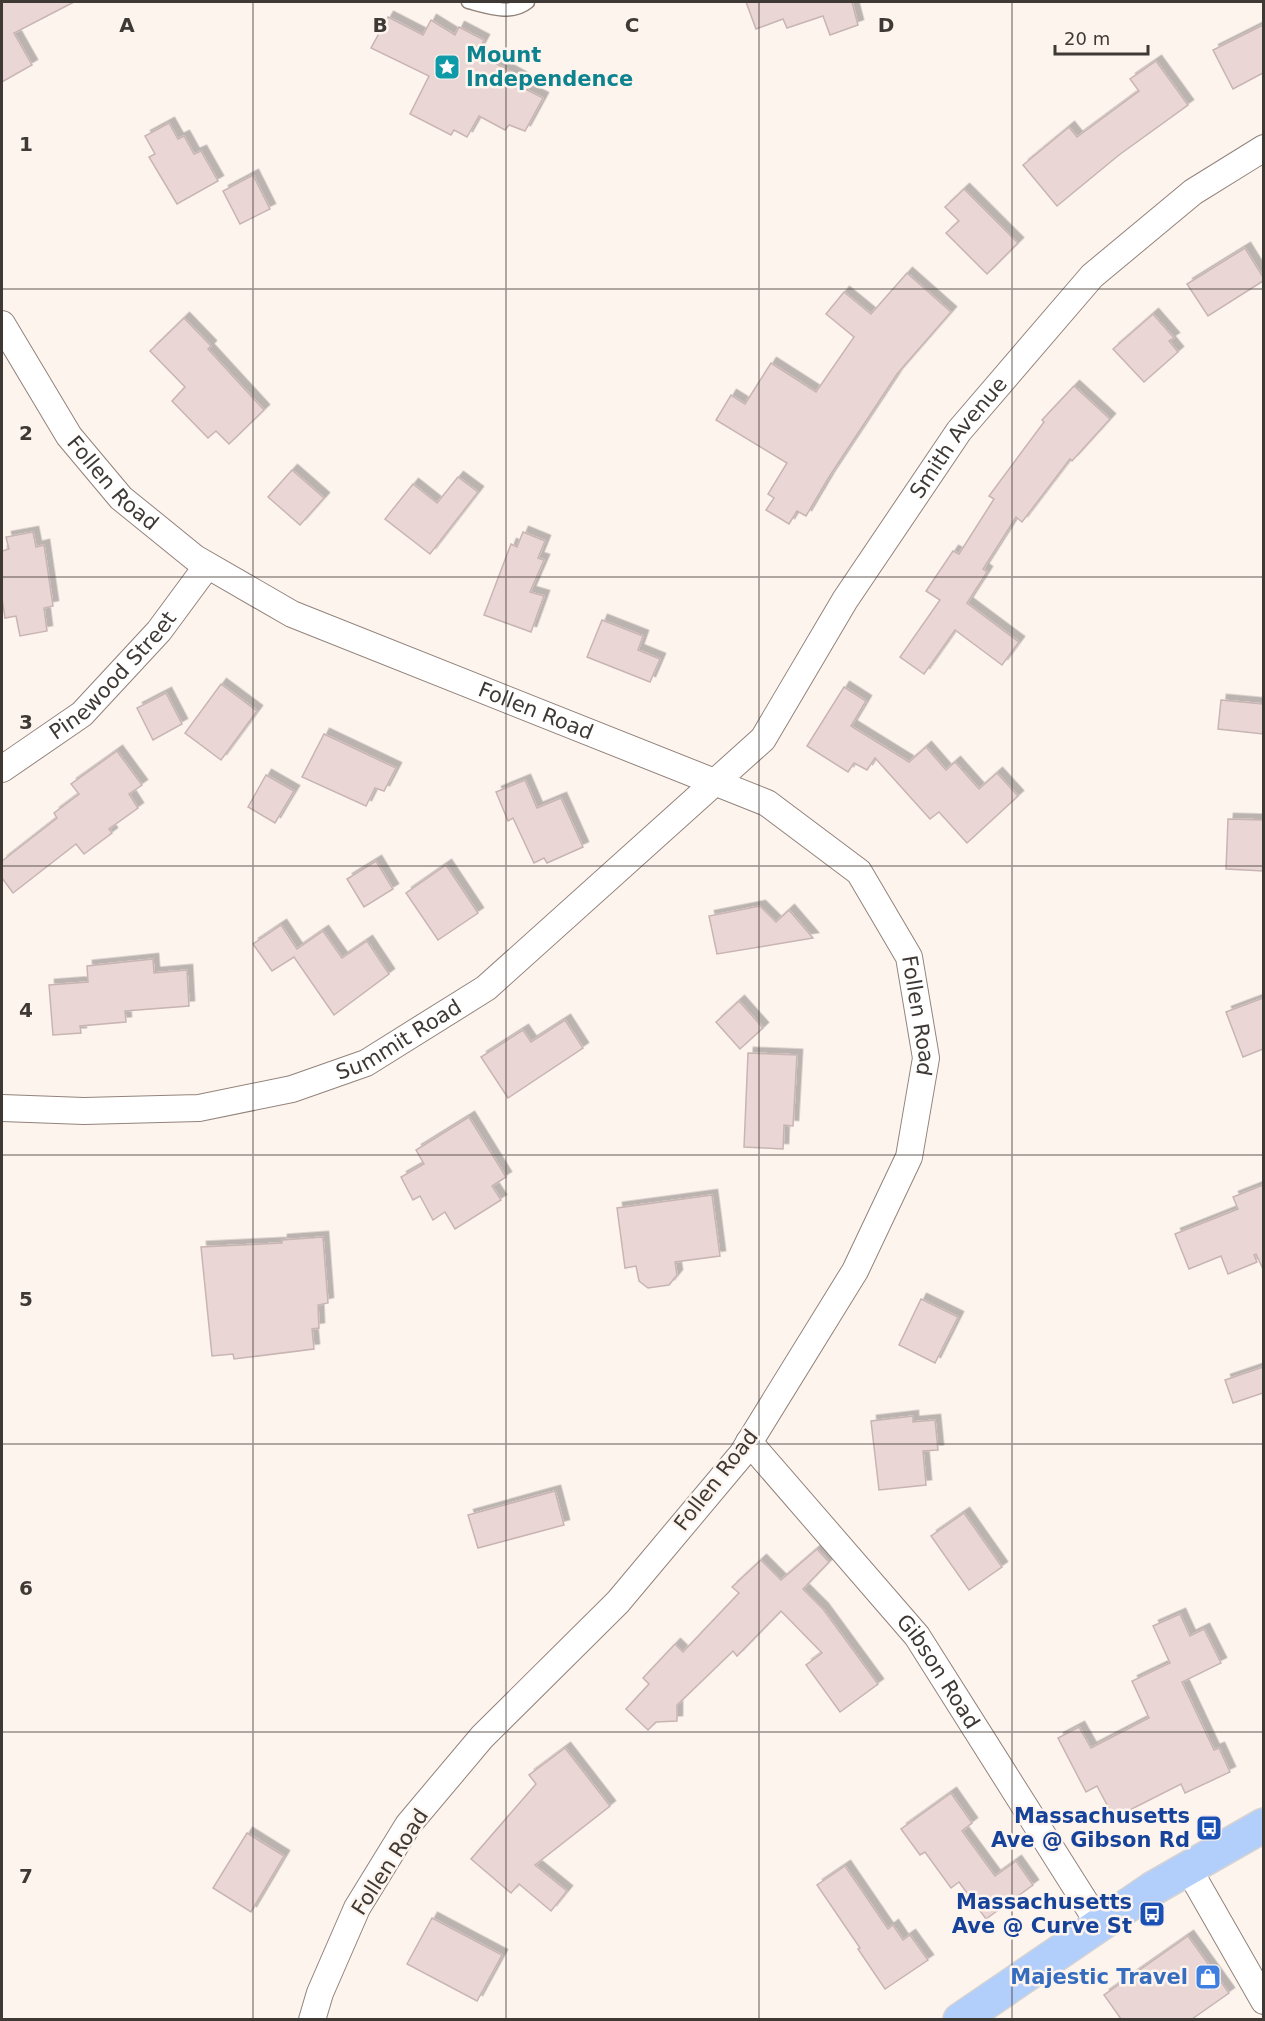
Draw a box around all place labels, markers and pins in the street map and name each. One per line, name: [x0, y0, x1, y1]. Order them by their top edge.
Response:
place label: Mount Independence: [466, 43, 633, 91]
place icon: Mount Independence: [432, 52, 462, 82]
place label: Massachusetts Ave @ Gibson Rd: [991, 1804, 1190, 1852]
bus stop icon: Massachusetts Ave @ Gibson Rd: [1194, 1813, 1224, 1843]
place label: Massachusetts Ave @ Curve St: [952, 1890, 1132, 1938]
bus stop icon: Massachusetts Ave @ Curve St: [1137, 1899, 1167, 1929]
shop icon: Majestic Travel: [1193, 1962, 1223, 1992]
place label: Majestic Travel: [1010, 1965, 1188, 1989]

